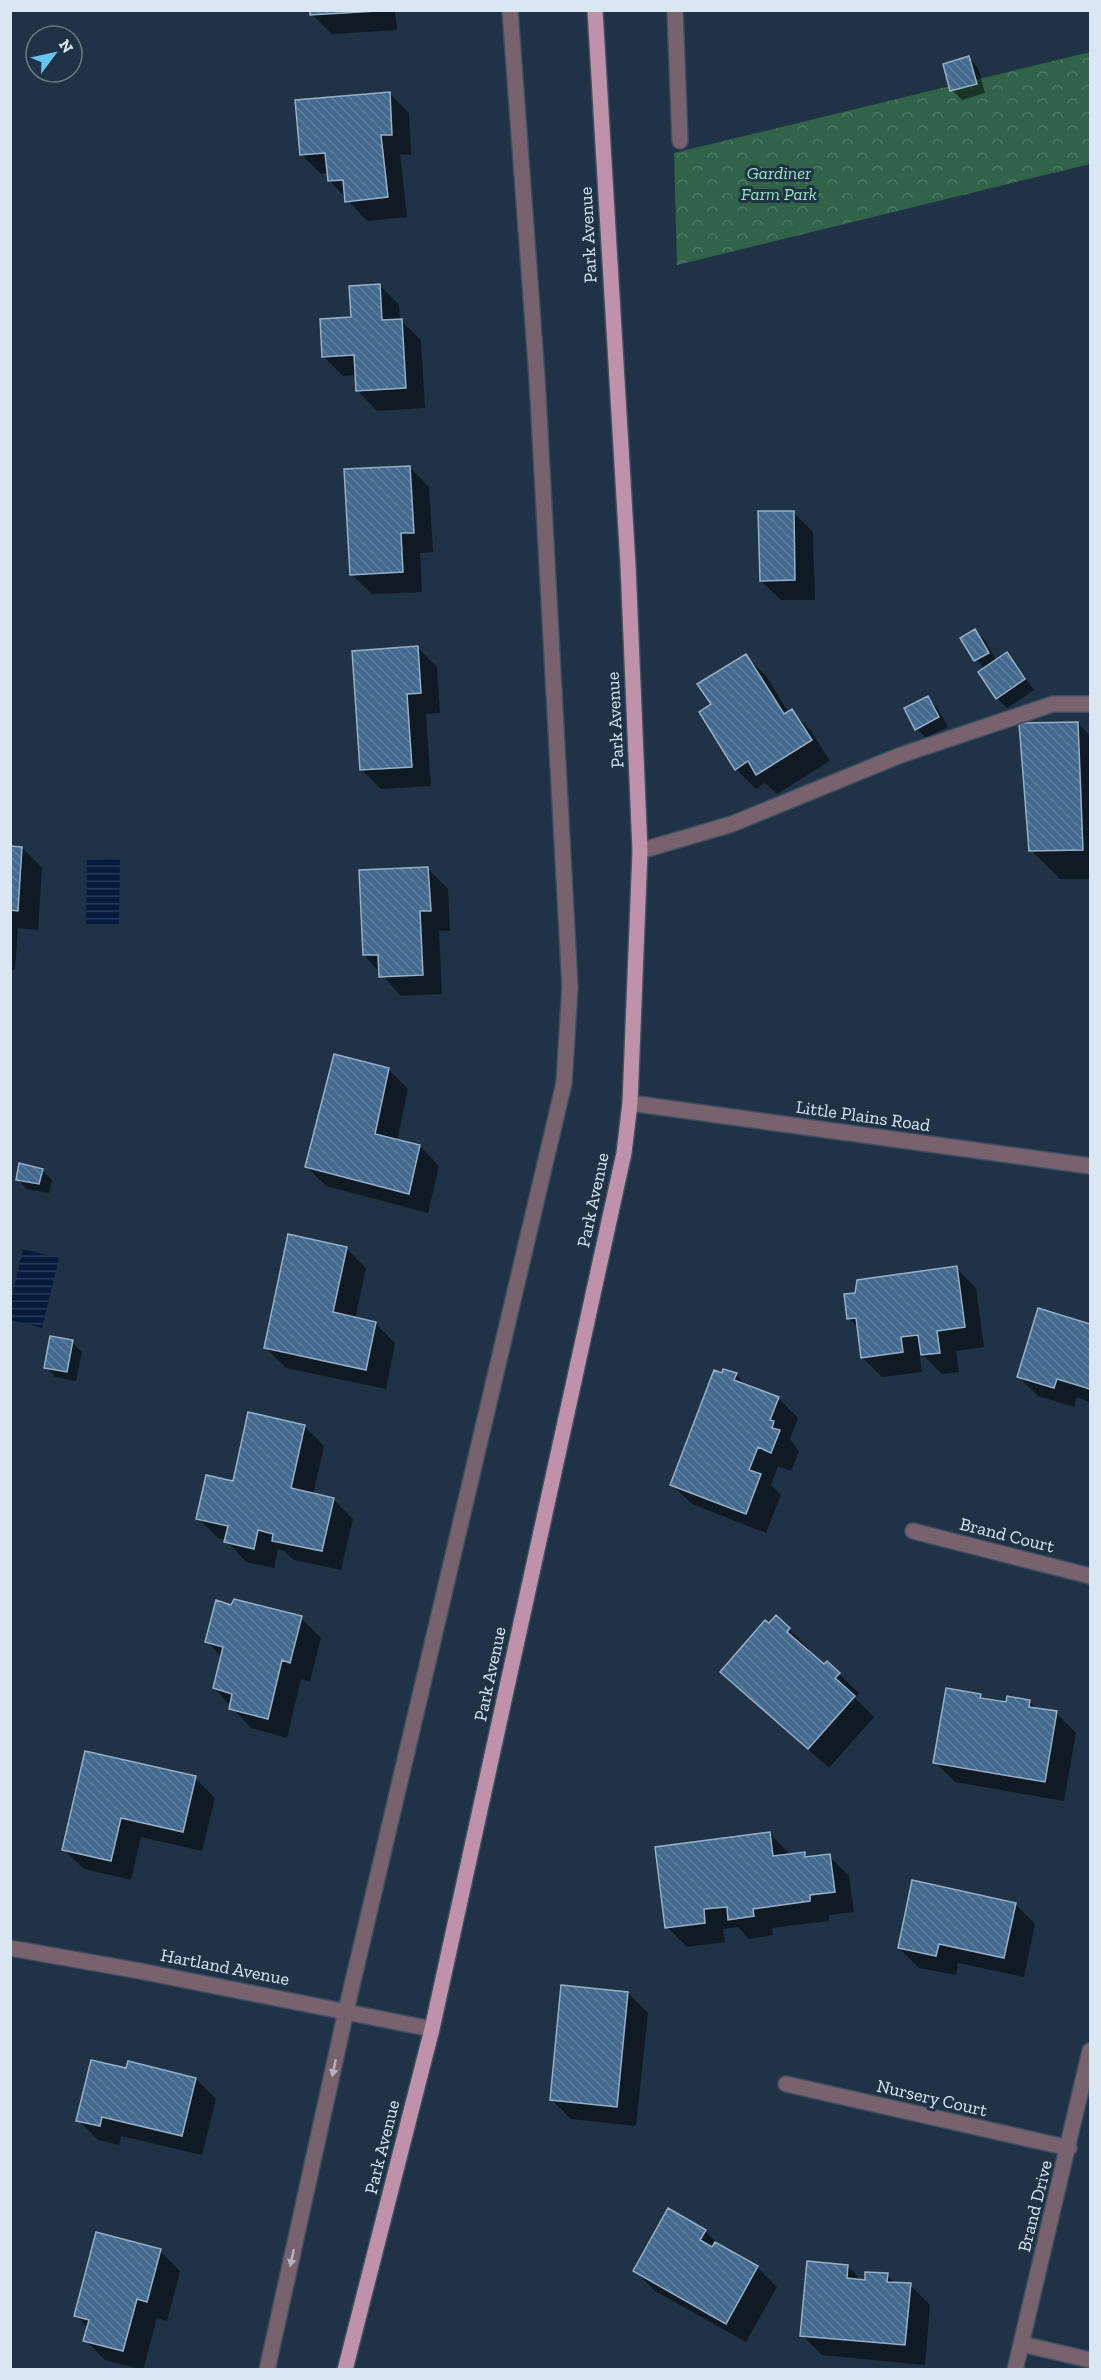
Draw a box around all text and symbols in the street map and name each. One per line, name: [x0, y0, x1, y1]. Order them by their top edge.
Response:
north arrow: [24, 24, 84, 84]
text: N: [55, 36, 77, 56]
park label: Gardiner Farm Park: [741, 162, 817, 205]
street label: Park Avenue: [574, 186, 602, 284]
street label: Park Avenue: [601, 671, 629, 769]
street label: Little Plains Road: [794, 1096, 932, 1136]
street label: Park Avenue: [572, 1151, 614, 1249]
street label: Brand Court: [957, 1513, 1057, 1557]
street label: Park Avenue: [469, 1625, 511, 1723]
street label: Hartland Avenue: [159, 1944, 291, 1990]
one-way arrow: [328, 2059, 338, 2077]
street label: Nursery Court: [875, 2075, 990, 2121]
street label: Park Avenue: [360, 2098, 404, 2196]
street label: Brand Drive: [1013, 2158, 1057, 2254]
one-way arrow: [286, 2249, 296, 2267]

